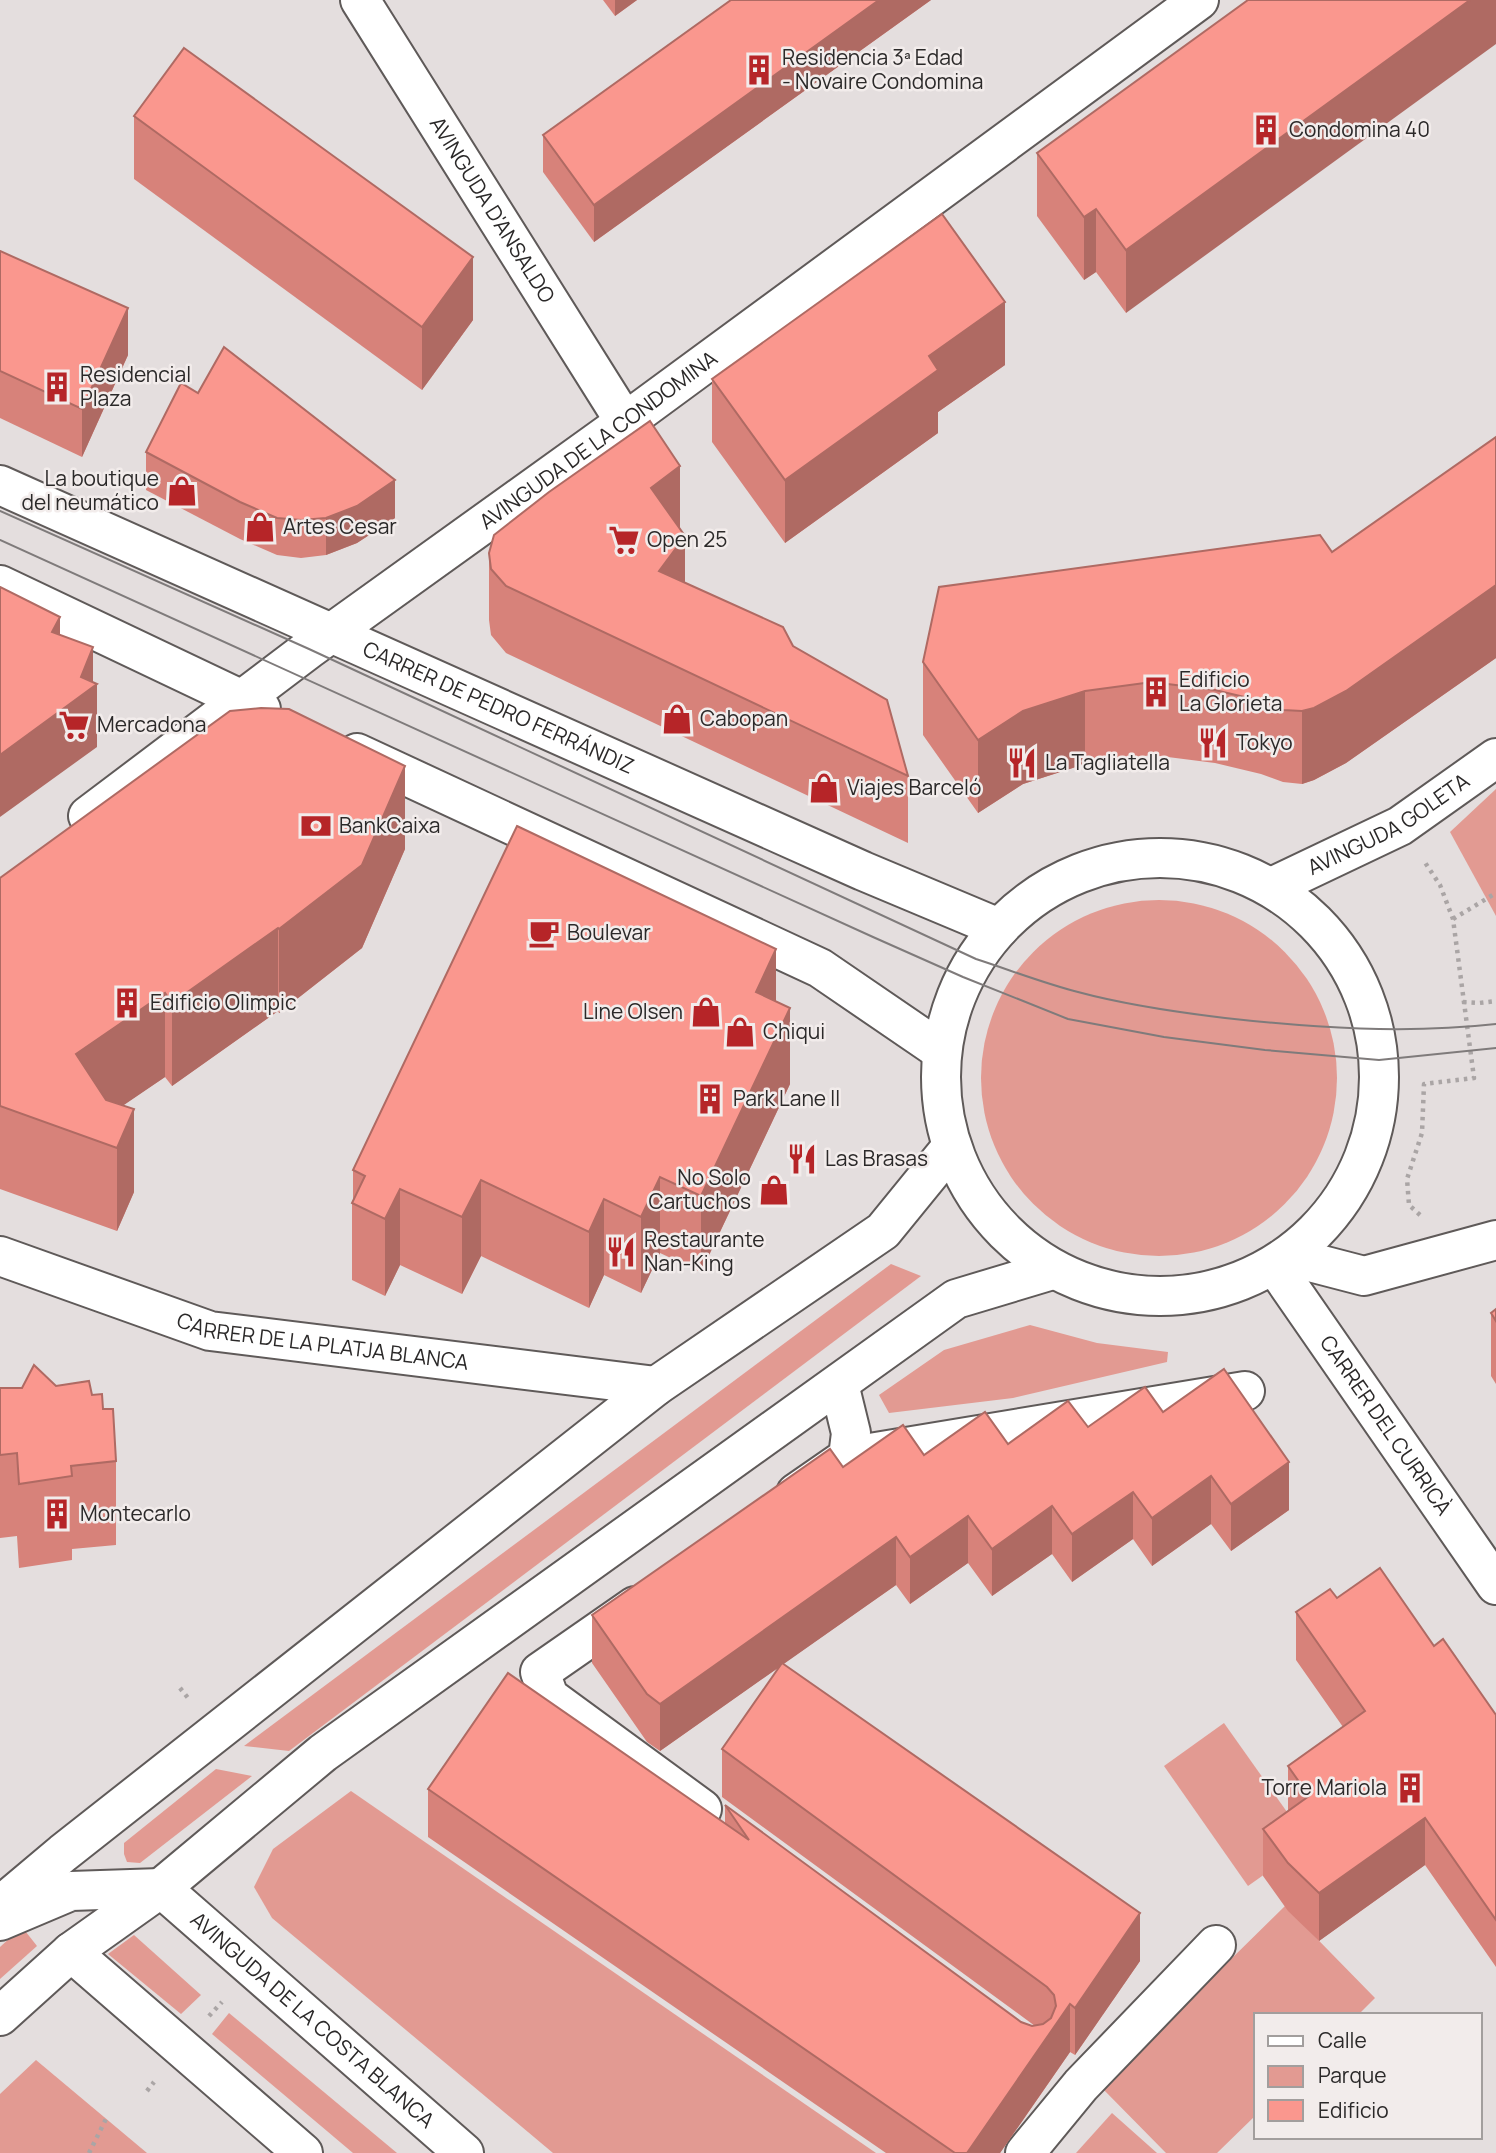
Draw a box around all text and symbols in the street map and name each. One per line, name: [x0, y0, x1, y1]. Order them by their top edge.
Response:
place label: Residencia 3ª Edad - Novaire Condomina: [782, 43, 983, 95]
building icon: Residencia 3ª Edad - Novaire Condomina: [742, 53, 776, 87]
street label: AVINGUDA D'ANSALDO: [424, 111, 562, 308]
building icon: Condomina 40: [1249, 113, 1283, 147]
place label: Condomina 40: [1289, 115, 1430, 143]
street label: AVINGUDA DE LA CONDOMINA: [474, 344, 723, 535]
place label: Residencial Plaza: [80, 360, 191, 412]
building icon: Residencial Plaza: [40, 370, 74, 404]
place label: La boutique del neumático: [22, 464, 159, 516]
shop icon: La boutique del neumático: [165, 474, 199, 508]
shop icon: Artes Cesar: [243, 510, 277, 544]
place label: Artes Cesar: [283, 512, 397, 540]
supermarket icon: Open 25: [607, 523, 641, 557]
place label: Open 25: [647, 525, 727, 553]
street label: CARRER DE PEDRO FERRÁNDIZ: [359, 634, 639, 780]
place label: Edificio La Glorieta: [1179, 665, 1283, 717]
building icon: Edificio La Glorieta: [1139, 675, 1173, 709]
shop icon: Cabopan: [660, 702, 694, 736]
place label: Cabopan: [700, 704, 788, 732]
supermarket icon: Mercadona: [57, 708, 91, 742]
place label: Mercadona: [97, 710, 207, 738]
restaurant icon: Tokyo: [1196, 726, 1230, 760]
place label: Tokyo: [1236, 728, 1293, 756]
restaurant icon: La Tagliatella: [1005, 746, 1039, 780]
place label: La Tagliatella: [1045, 748, 1170, 776]
street label: AVINGUDA GOLETA: [1303, 766, 1474, 881]
shop icon: Viajes Barceló: [807, 771, 841, 805]
place label: Viajes Barceló: [847, 773, 981, 801]
bank icon: BankCaixa: [299, 809, 333, 843]
place label: BankCaixa: [339, 811, 440, 839]
cafe icon: Boulevar: [527, 916, 561, 950]
place label: Boulevar: [567, 918, 651, 946]
building icon: Edificio Olimpic: [110, 986, 144, 1020]
place label: Edificio Olimpic: [150, 988, 297, 1016]
shop icon: Line Olsen: [689, 995, 723, 1029]
place label: Line Olsen: [583, 997, 683, 1025]
shop icon: Chiqui: [723, 1015, 757, 1049]
place label: Chiqui: [763, 1017, 825, 1045]
building icon: Park Lane II: [693, 1082, 727, 1116]
place label: Park Lane II: [733, 1084, 840, 1112]
restaurant icon: Las Brasas: [785, 1142, 819, 1176]
place label: Las Brasas: [825, 1144, 928, 1172]
place label: No Solo Cartuchos: [648, 1163, 751, 1215]
shop icon: No Solo Cartuchos: [757, 1173, 791, 1207]
place label: Restaurante Nan-King: [644, 1225, 765, 1277]
restaurant icon: Restaurante Nan-King: [604, 1235, 638, 1269]
street label: CARRER DE LA PLATJA BLANCA: [173, 1305, 470, 1376]
street label: CARRER DEL CURRICÀ: [1314, 1329, 1458, 1520]
building icon: Montecarlo: [40, 1497, 74, 1531]
place label: Montecarlo: [80, 1499, 191, 1527]
building icon: Torre Mariola: [1393, 1771, 1427, 1805]
place label: Torre Mariola: [1262, 1773, 1387, 1801]
street label: AVINGUDA DE LA COSTA BLANCA: [185, 1905, 441, 2134]
legend: [1254, 2013, 1482, 2139]
text: Calle: [1318, 2026, 1367, 2054]
text: Parque: [1318, 2061, 1387, 2089]
text: Edificio: [1318, 2096, 1389, 2124]

